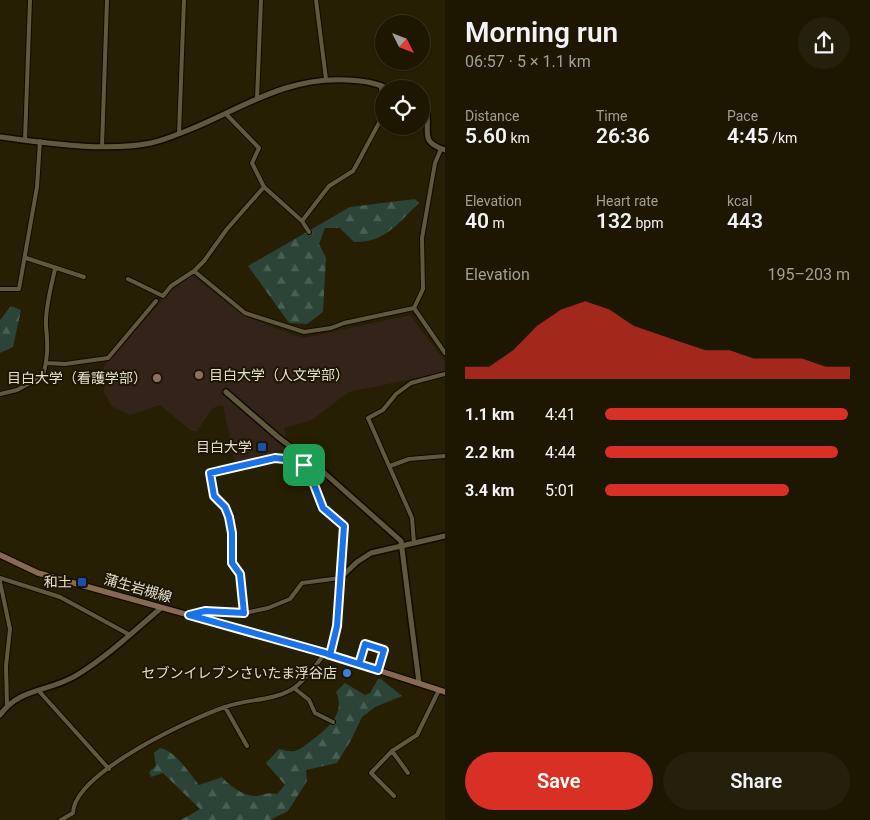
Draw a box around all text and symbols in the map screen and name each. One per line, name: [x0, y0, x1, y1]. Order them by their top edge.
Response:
north arrow: [375, 15, 430, 70]
map controls: [375, 15, 430, 135]
text: Morning run: [465, 16, 618, 49]
button: share: [798, 17, 850, 69]
text: 06:57 · 5 × 1.1 km: [465, 52, 591, 71]
button: locate: [375, 80, 430, 135]
text: Distance: [465, 108, 520, 124]
text: Time: [596, 108, 627, 124]
text: Pace: [727, 108, 758, 124]
text: 5.60: [465, 124, 507, 148]
text: 26:36: [596, 124, 650, 148]
text: 4:45: [727, 124, 769, 148]
text: km: [507, 130, 530, 146]
text: /km: [769, 130, 797, 146]
text: Elevation: [465, 193, 522, 209]
text: Heart rate: [596, 193, 658, 209]
text: kcal: [727, 193, 752, 209]
text: 40: [465, 209, 489, 233]
text: 132: [596, 209, 632, 233]
text: 443: [727, 209, 763, 233]
text: m: [489, 215, 505, 231]
text: bpm: [632, 215, 663, 231]
text: Elevation: [465, 265, 530, 284]
text: 195–203 m: [768, 265, 850, 284]
place label: 目白大学（人文学部）: [209, 367, 349, 383]
marker: 目白大学（人文学部）: [193, 369, 205, 381]
place label: 目白大学（看護学部）: [7, 370, 147, 386]
marker: 目白大学（看護学部）: [151, 372, 163, 384]
text: 1.1 km: [465, 405, 514, 424]
text: 4:41: [545, 405, 576, 424]
place label: 目白大学: [196, 439, 252, 455]
marker: 目白大学: [256, 441, 268, 453]
text: 2.2 km: [465, 443, 514, 462]
text: 4:44: [545, 443, 576, 462]
pin: [283, 444, 325, 486]
icon: arrive: [290, 451, 318, 479]
text: 3.4 km: [465, 481, 514, 500]
text: 5:01: [545, 481, 576, 500]
street label: 蒲生岩槻線: [102, 571, 174, 605]
place label: 和土: [44, 574, 72, 590]
marker: 和土: [76, 576, 88, 588]
place label: セブンイレブンさいたま浮谷店: [141, 665, 337, 681]
marker: セブンイレブンさいたま浮谷店: [341, 667, 353, 679]
button: Save: [465, 752, 653, 810]
button: Share: [663, 752, 850, 810]

